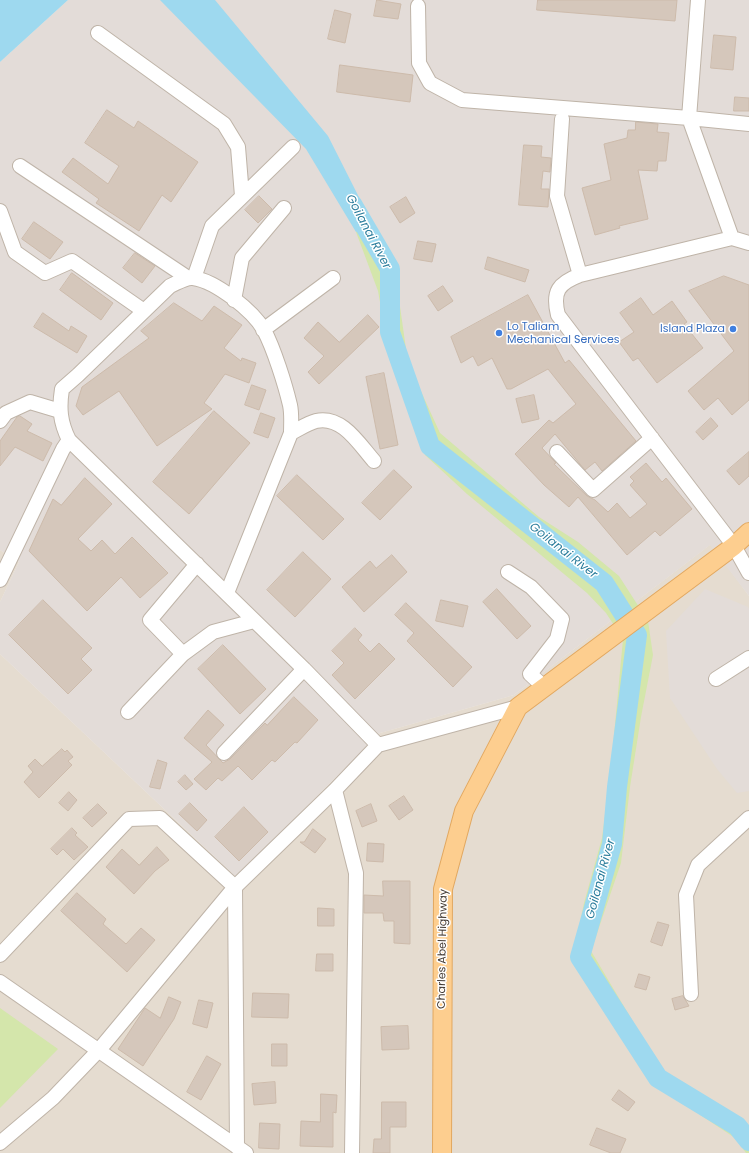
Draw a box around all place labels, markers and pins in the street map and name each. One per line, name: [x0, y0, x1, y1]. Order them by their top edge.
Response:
place label: Lo Taliam Mechanical Services: [507, 320, 619, 346]
place label: Island Plaza: [660, 322, 725, 336]
marker: Island Plaza: [728, 324, 738, 334]
marker: Lo Taliam Mechanical Services: [494, 328, 504, 338]

